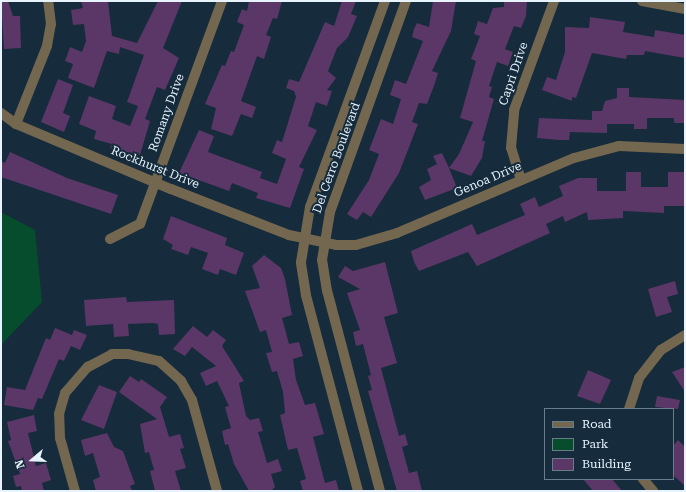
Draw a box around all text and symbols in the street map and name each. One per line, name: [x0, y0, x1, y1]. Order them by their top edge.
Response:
street label: Capri Drive: [496, 40, 532, 108]
street label: Romany Drive: [146, 72, 188, 154]
street label: Del Cerro Boulevard: [310, 101, 364, 215]
street label: Rockhurst Drive: [109, 144, 201, 192]
street label: Genoa Drive: [452, 159, 524, 201]
legend: [544, 408, 674, 480]
text: Road: [582, 417, 611, 431]
text: Park: [582, 437, 608, 451]
north arrow: [12, 440, 52, 480]
text: Building: [582, 457, 631, 471]
text: N: [13, 458, 28, 470]

